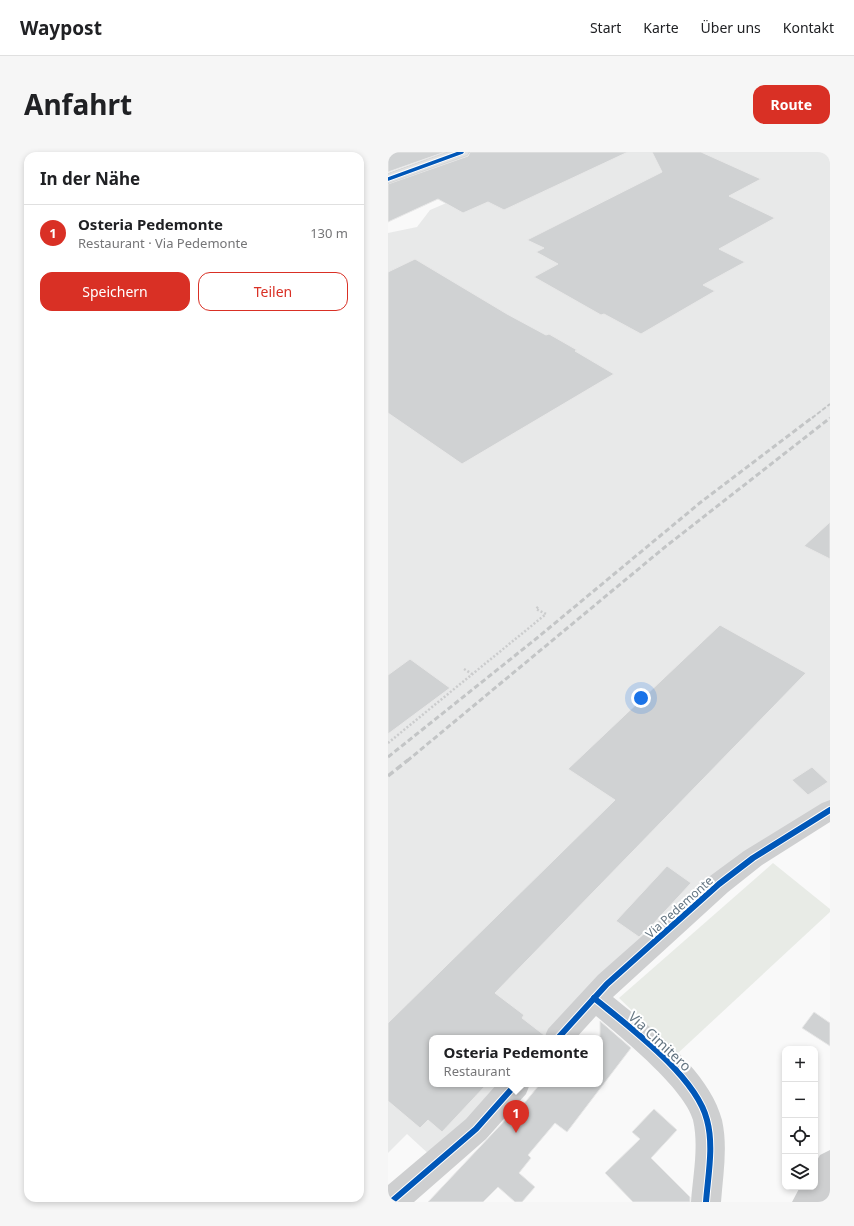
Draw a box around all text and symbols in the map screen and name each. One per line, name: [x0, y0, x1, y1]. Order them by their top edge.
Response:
text: Waypost: [20, 15, 102, 41]
text: Start: [590, 18, 621, 37]
text: Karte: [643, 18, 679, 37]
text: Über uns: [701, 18, 761, 37]
text: Kontakt: [783, 18, 834, 37]
text: Anfahrt: [24, 85, 132, 123]
button: Route: [753, 85, 830, 124]
text: In der Nähe: [40, 167, 140, 190]
text: Osteria Pedemonte: [78, 214, 223, 234]
text: 1: [49, 224, 57, 242]
text: 130 m: [310, 224, 348, 242]
text: Restaurant · Via Pedemonte: [78, 234, 247, 252]
button: Speichern: [40, 272, 190, 311]
button: Teilen: [198, 272, 348, 311]
your location: [631, 688, 651, 708]
street label: Via Pedemonte: [642, 872, 717, 942]
street label: Via Cimitero: [624, 1007, 696, 1075]
popup: [429, 1035, 603, 1087]
text: Osteria Pedemonte: [444, 1042, 588, 1062]
map controls: [782, 1046, 818, 1190]
button: +: [782, 1046, 818, 1082]
text: Restaurant: [444, 1062, 510, 1080]
button: −: [782, 1082, 818, 1118]
pin: 1: [503, 1100, 529, 1133]
button: locate: [782, 1118, 818, 1154]
button: layers: [782, 1154, 818, 1190]

